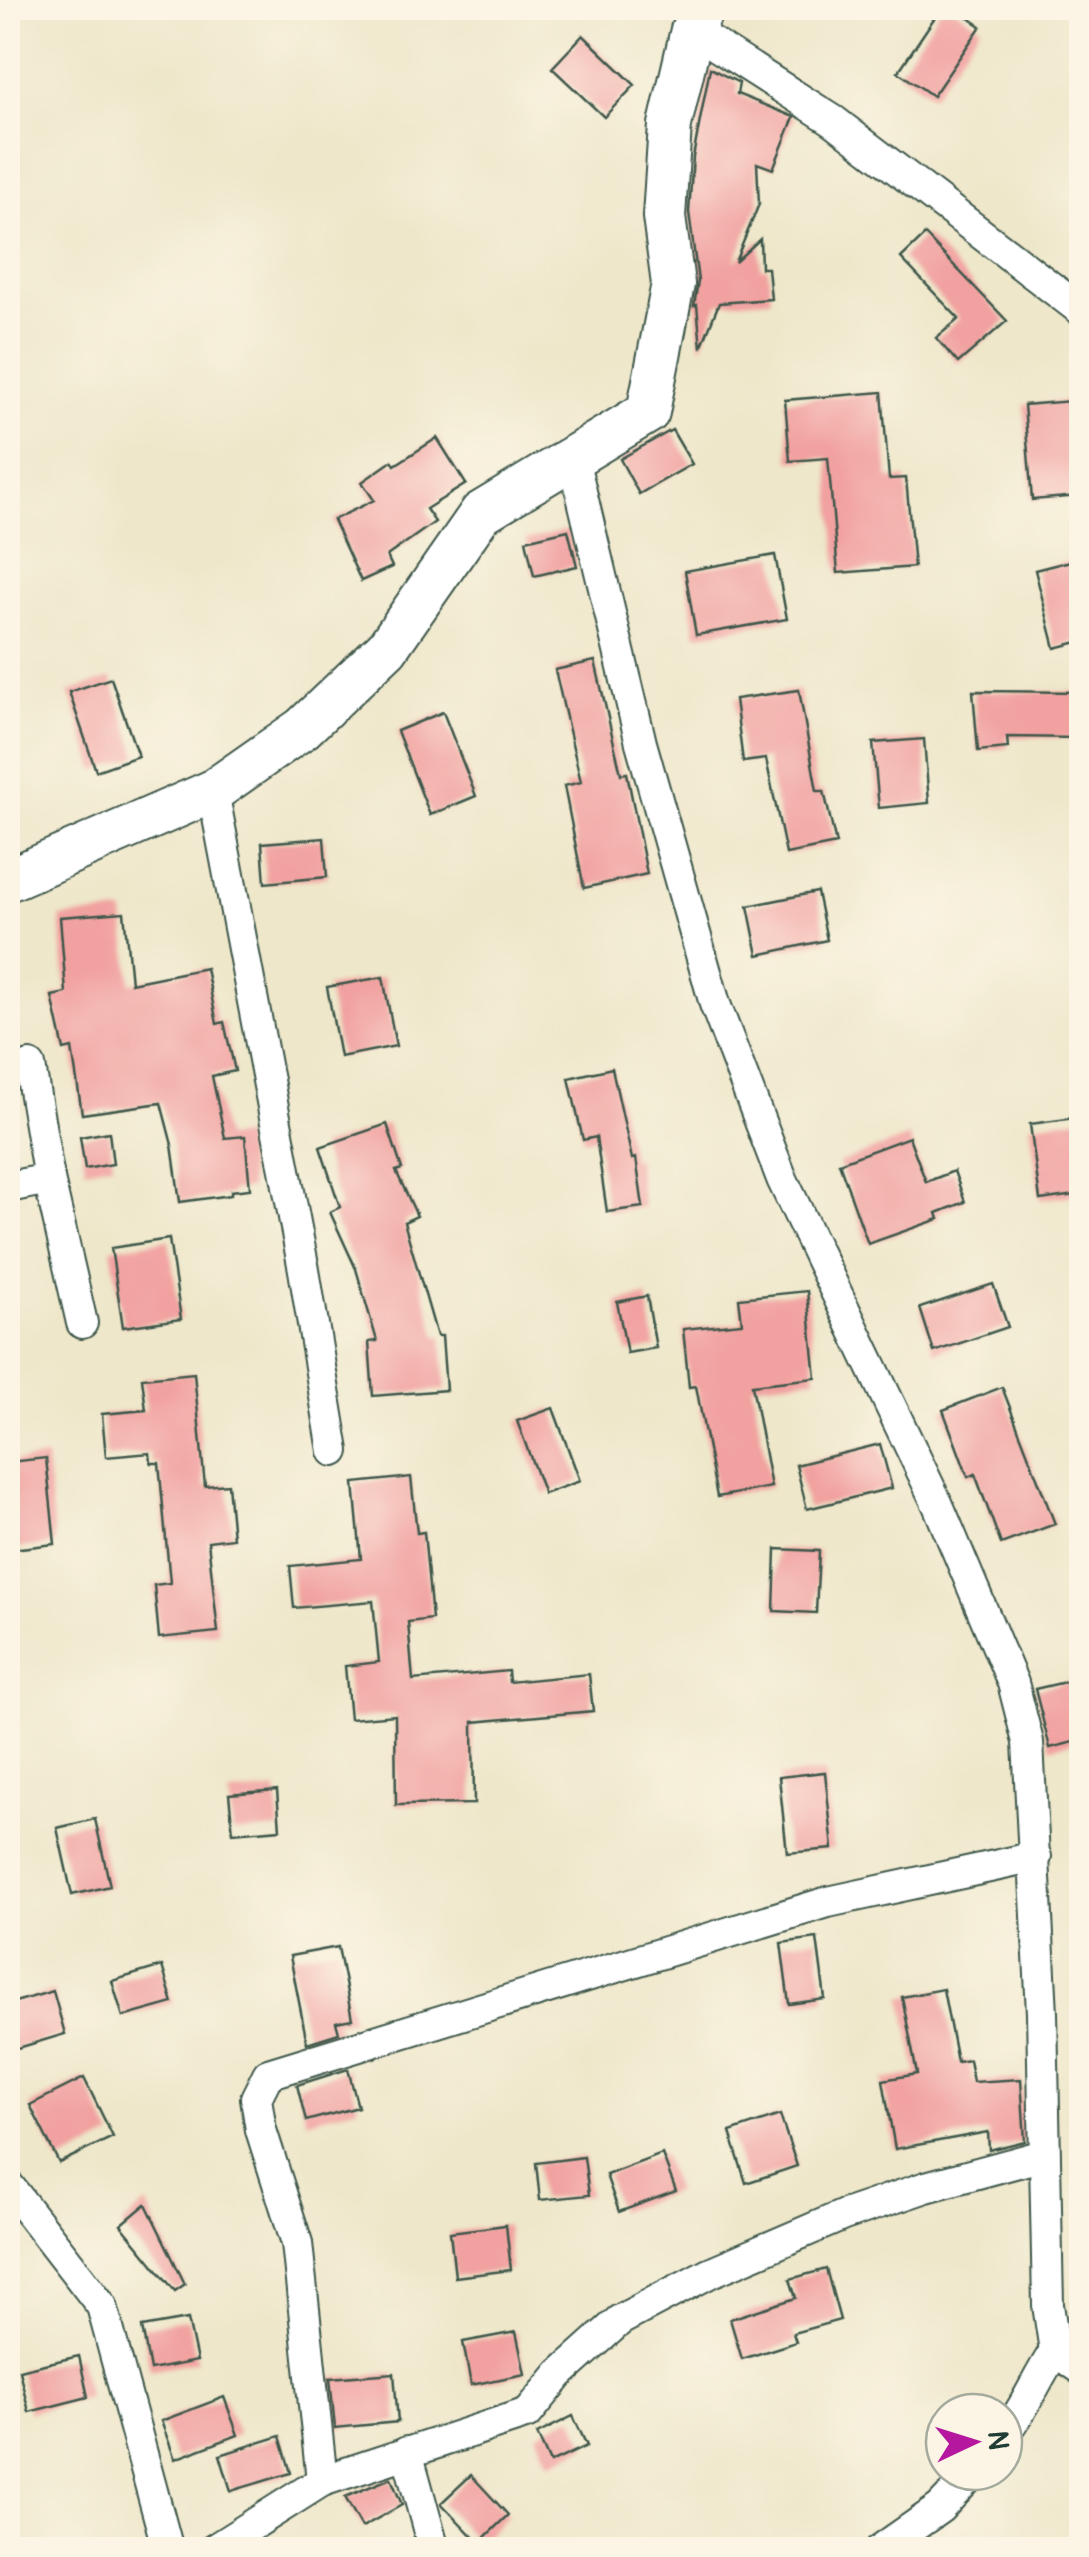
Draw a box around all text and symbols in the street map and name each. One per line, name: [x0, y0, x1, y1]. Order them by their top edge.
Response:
north arrow: [924, 2392, 1024, 2492]
text: N: [979, 2430, 1016, 2451]

